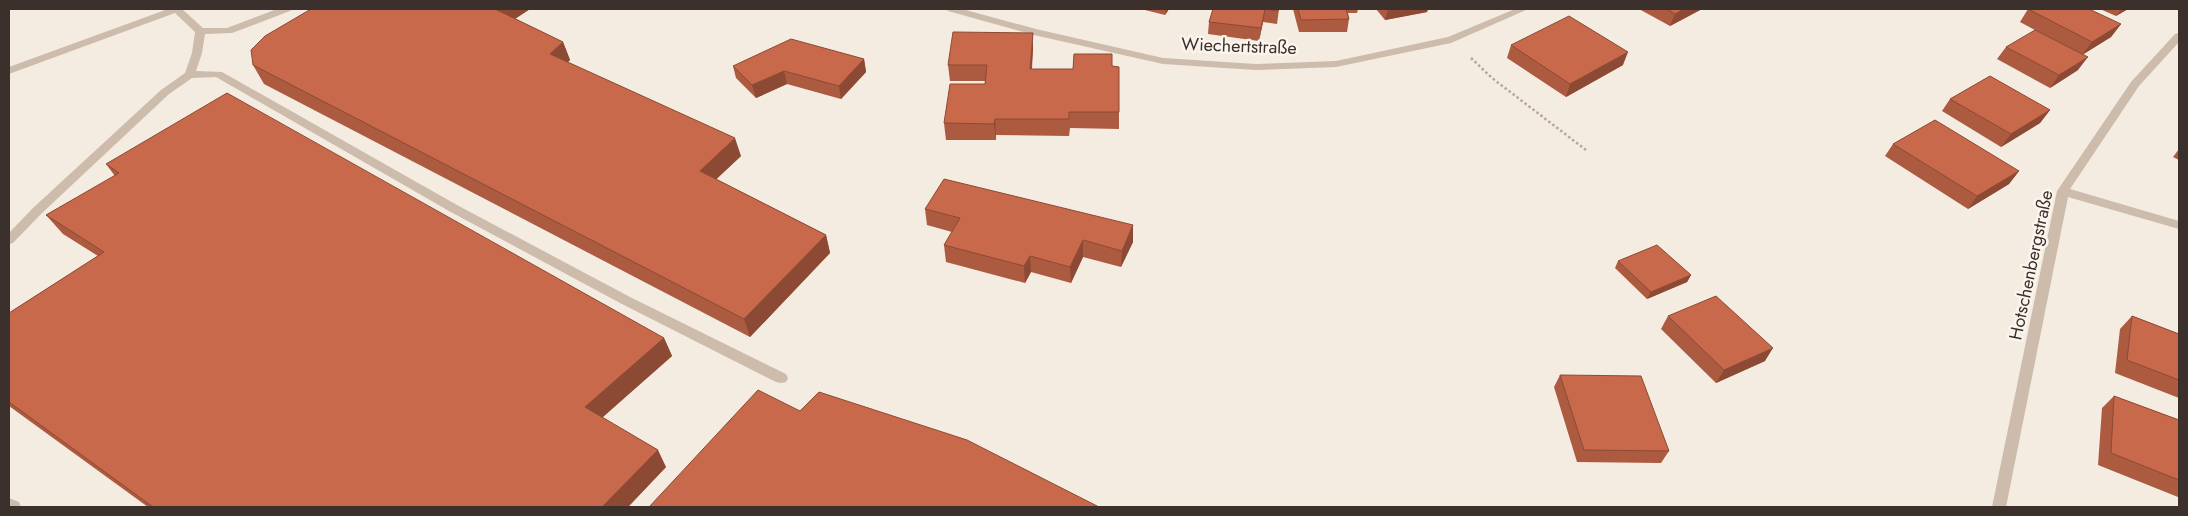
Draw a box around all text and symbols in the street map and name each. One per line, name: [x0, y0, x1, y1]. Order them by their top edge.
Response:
street label: Wiechertstraße: [1181, 31, 1297, 61]
street label: Hotschenbergstraße: [2002, 188, 2060, 342]

